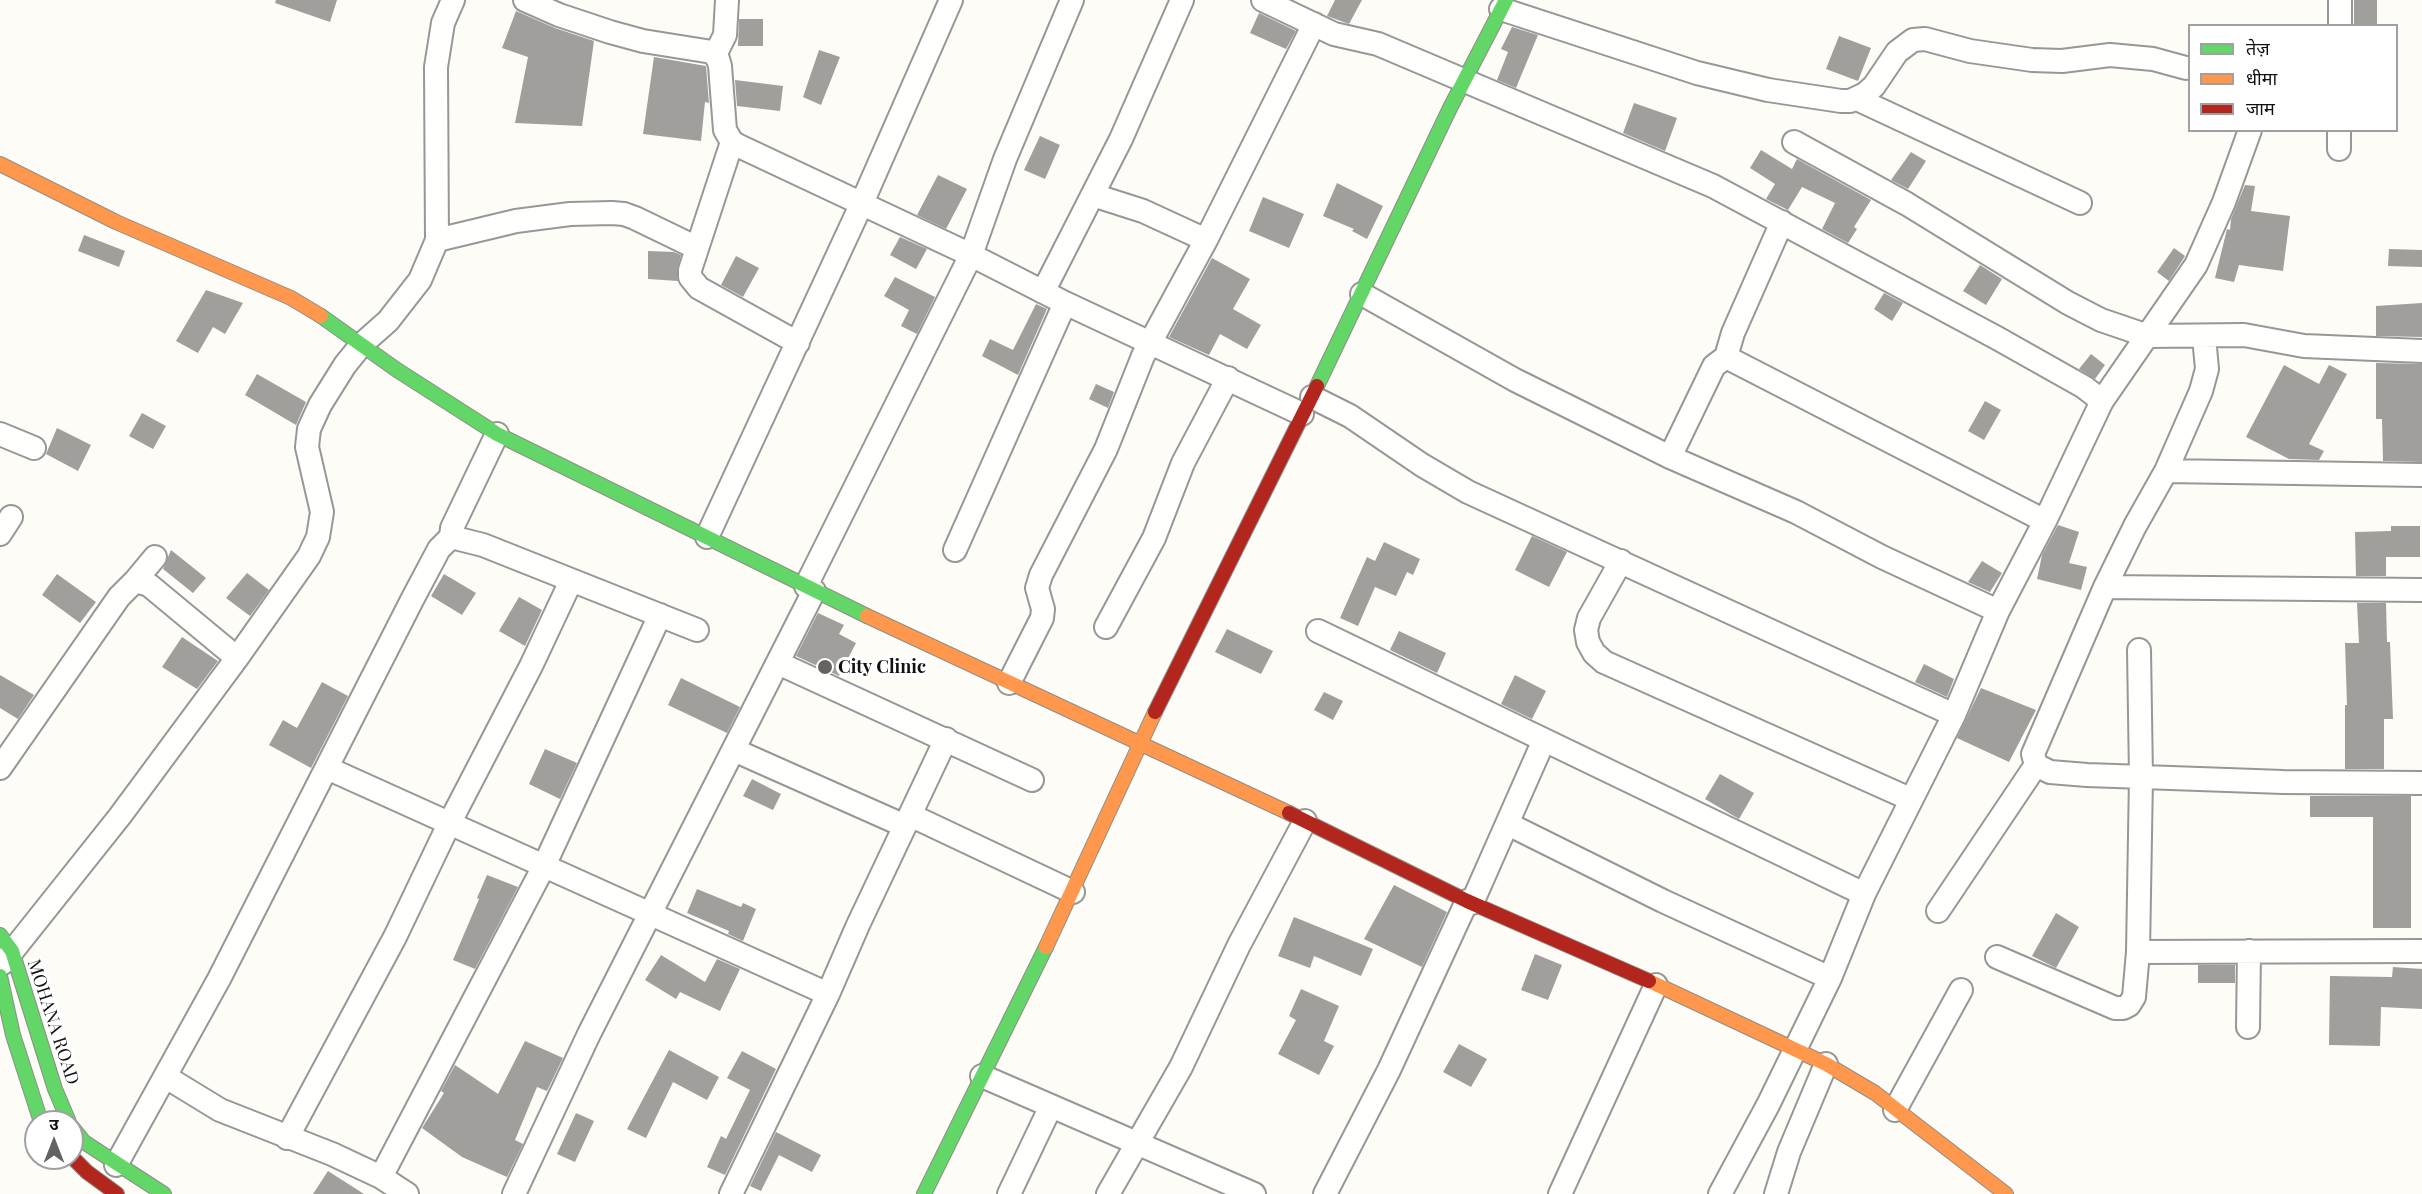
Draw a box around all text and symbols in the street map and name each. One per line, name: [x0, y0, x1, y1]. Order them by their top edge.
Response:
legend: [2188, 24, 2398, 132]
text: तेज़: [2246, 36, 2270, 60]
text: धीमा: [2246, 66, 2277, 90]
text: जाम: [2246, 96, 2275, 120]
place label: City Clinic: [838, 656, 926, 678]
marker: City Clinic: [816, 658, 834, 676]
street label: MOHANA ROAD: [23, 957, 83, 1087]
north arrow: [24, 1110, 84, 1170]
text: उ: [49, 1113, 59, 1134]

